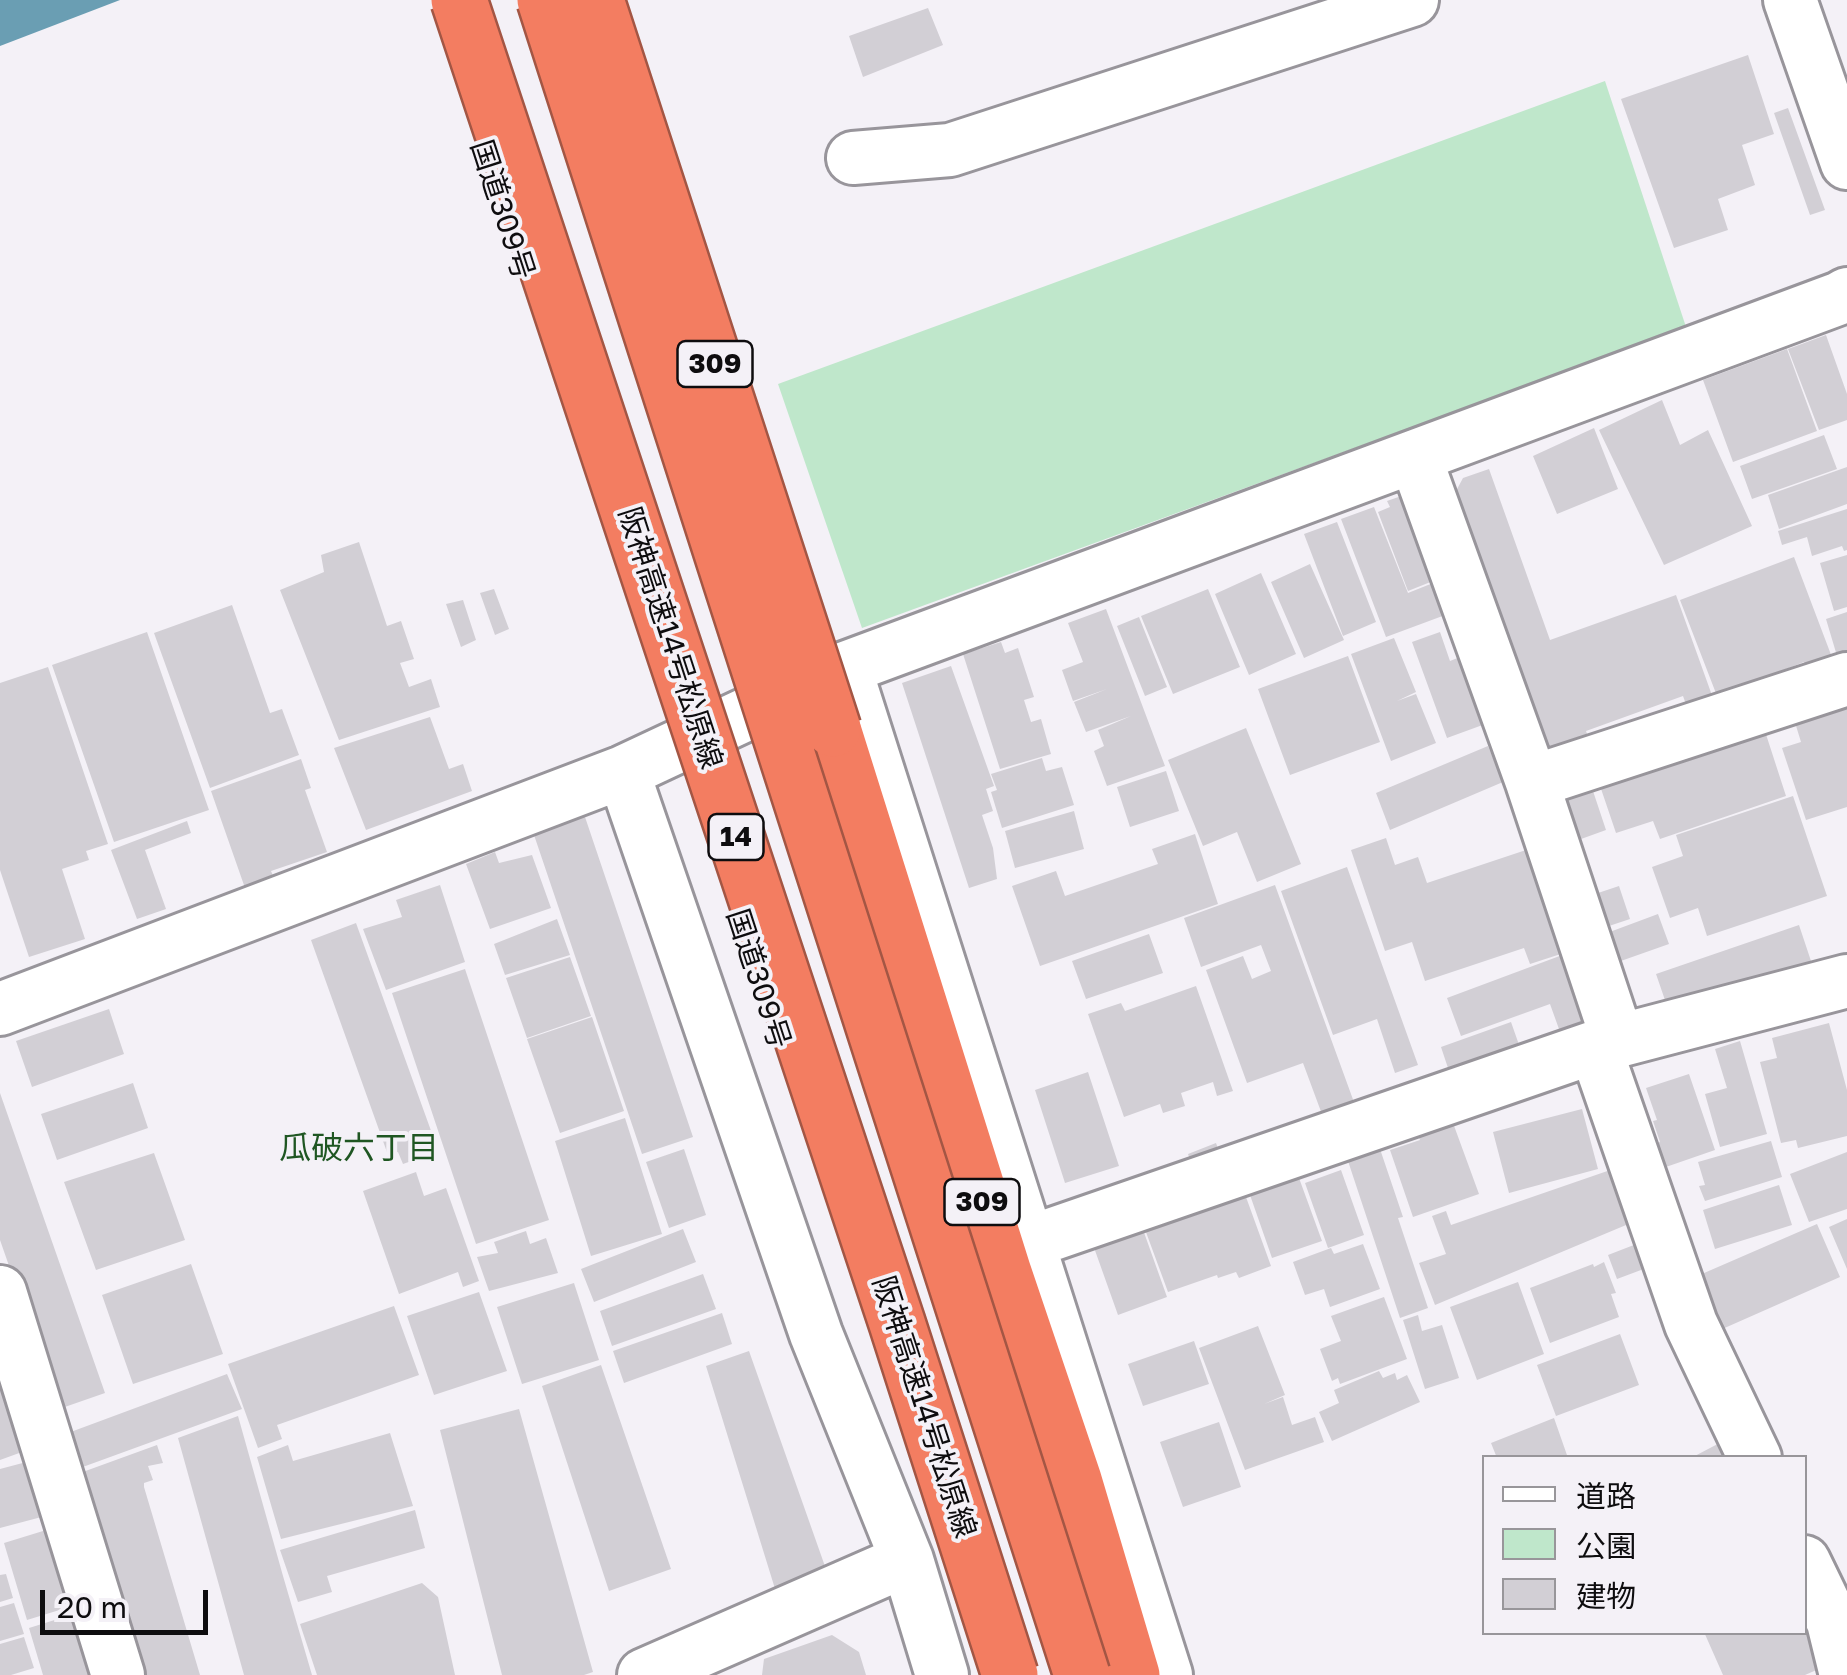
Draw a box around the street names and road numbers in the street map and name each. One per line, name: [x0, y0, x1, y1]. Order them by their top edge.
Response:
street label: 国道309号: [463, 136, 541, 284]
road number: 309: [678, 341, 752, 387]
street label: 阪神高速14号松原線: [611, 503, 729, 773]
road number: 14: [708, 814, 764, 860]
street label: 国道309号: [719, 905, 797, 1053]
road number: 309: [944, 1179, 1020, 1225]
street label: 阪神高速14号松原線: [865, 1272, 983, 1542]

